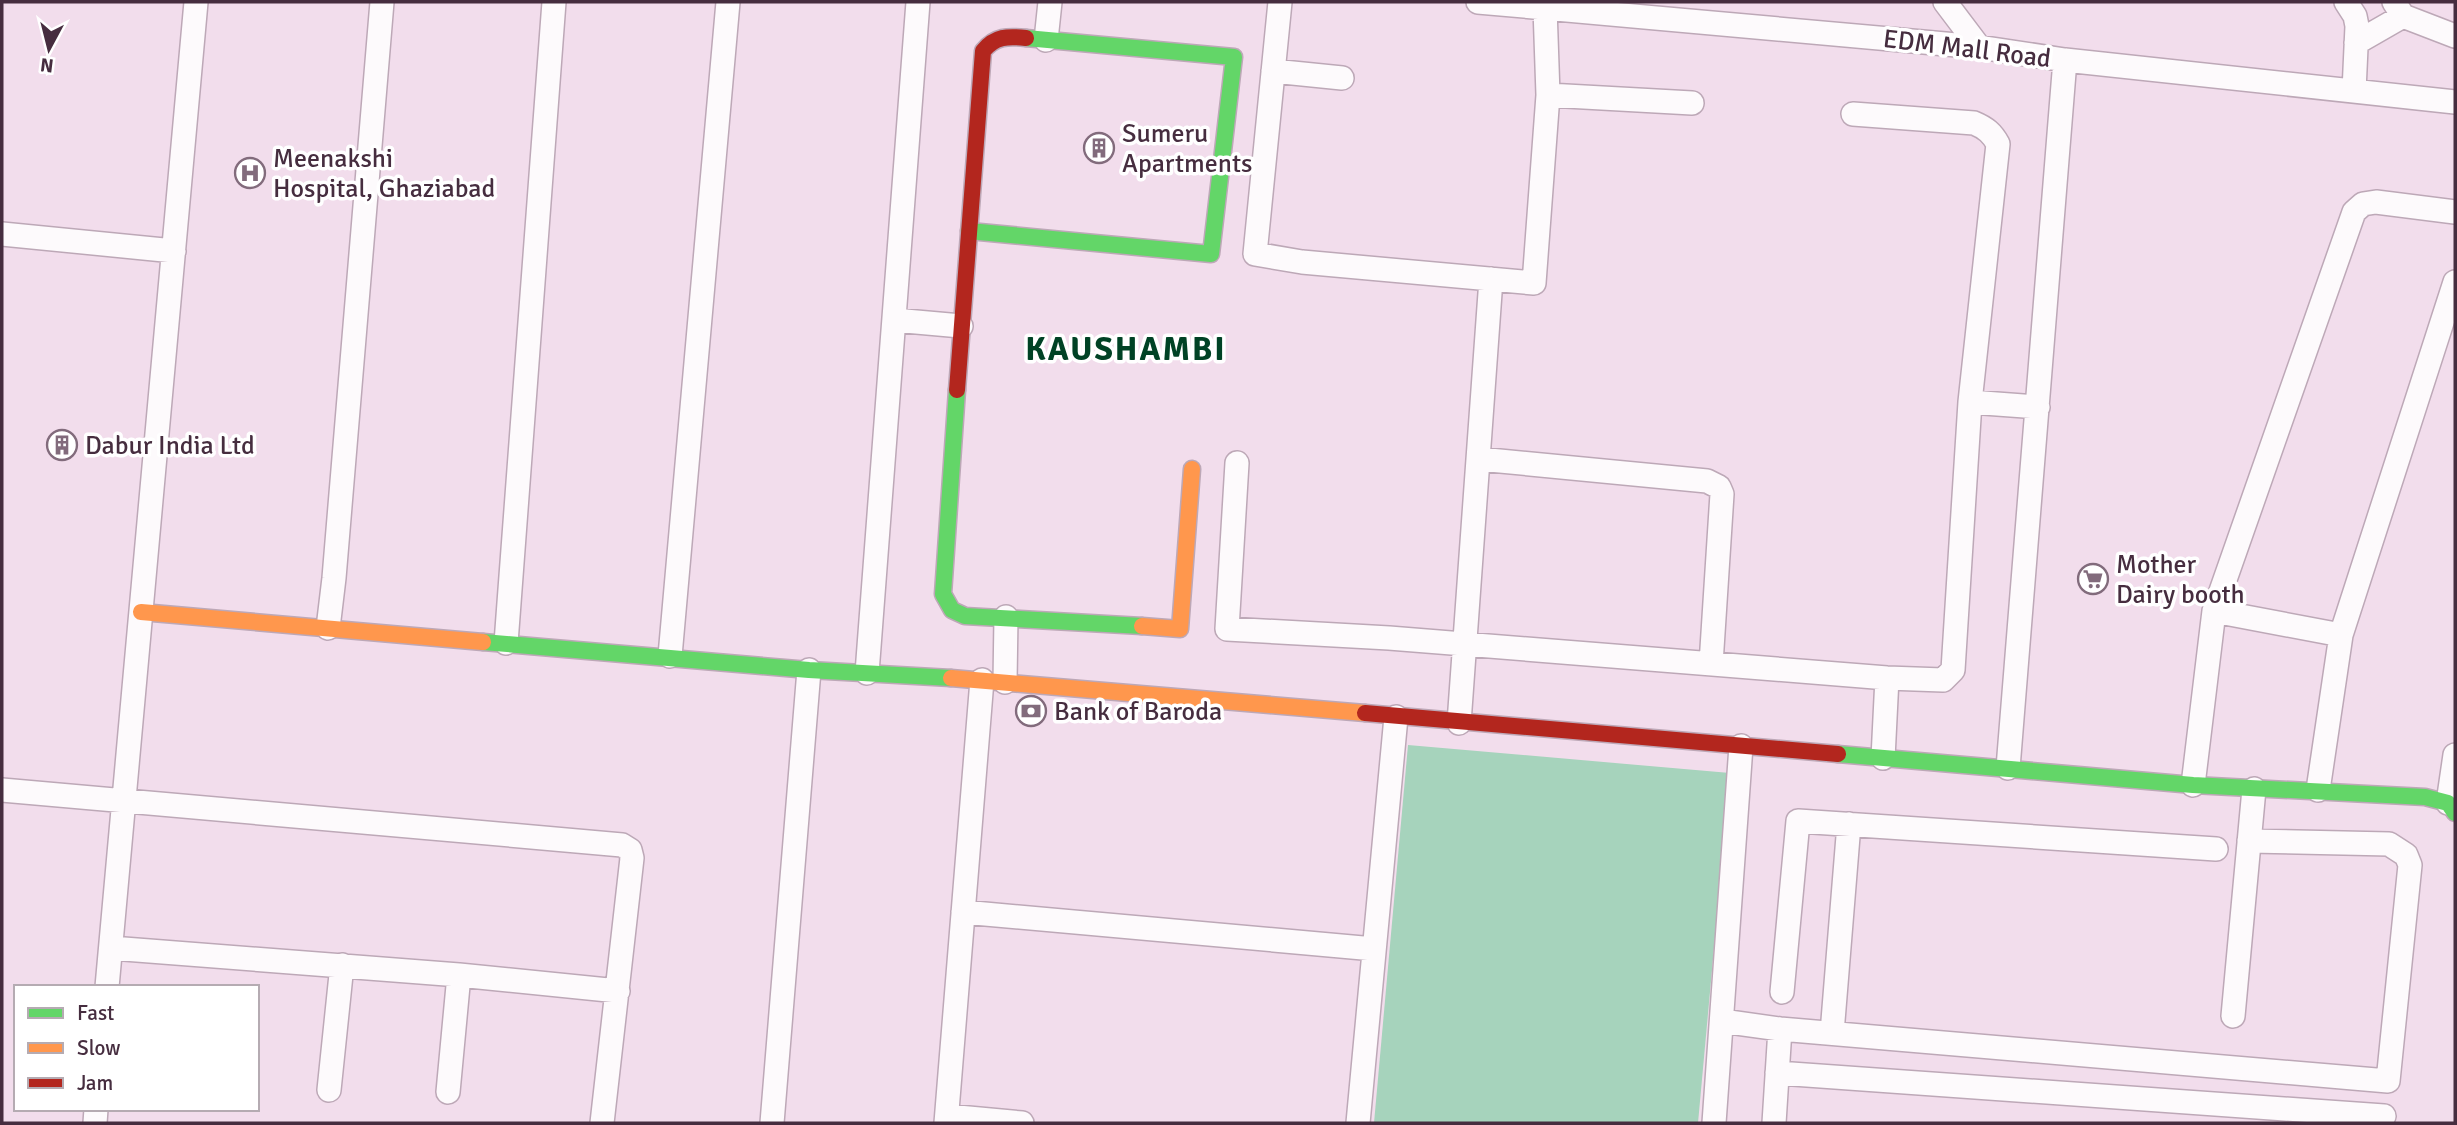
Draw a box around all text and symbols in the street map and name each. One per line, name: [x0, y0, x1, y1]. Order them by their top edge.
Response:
north arrow: [14, 14, 84, 84]
street label: EDM Mall Road: [1881, 23, 2053, 75]
text: N: [39, 52, 55, 78]
place label: Sumeru Apartments: [1122, 118, 1252, 180]
building icon: Sumeru Apartments: [1082, 131, 1116, 165]
place label: Meenakshi Hospital, Ghaziabad: [273, 143, 495, 205]
hospital icon: Meenakshi Hospital, Ghaziabad: [233, 156, 267, 190]
district label: KAUSHAMBI: [1025, 329, 1227, 370]
building icon: Dabur India Ltd: [45, 428, 79, 462]
place label: Dabur India Ltd: [85, 430, 255, 462]
place label: Mother Dairy booth: [2116, 549, 2245, 611]
supermarket icon: Mother Dairy booth: [2076, 562, 2110, 596]
bank icon: Bank of Baroda: [1014, 694, 1048, 728]
place label: Bank of Baroda: [1054, 696, 1222, 728]
legend: [14, 985, 259, 1111]
text: Fast: [77, 1000, 114, 1026]
text: Slow: [77, 1035, 121, 1061]
text: Jam: [77, 1070, 113, 1096]

